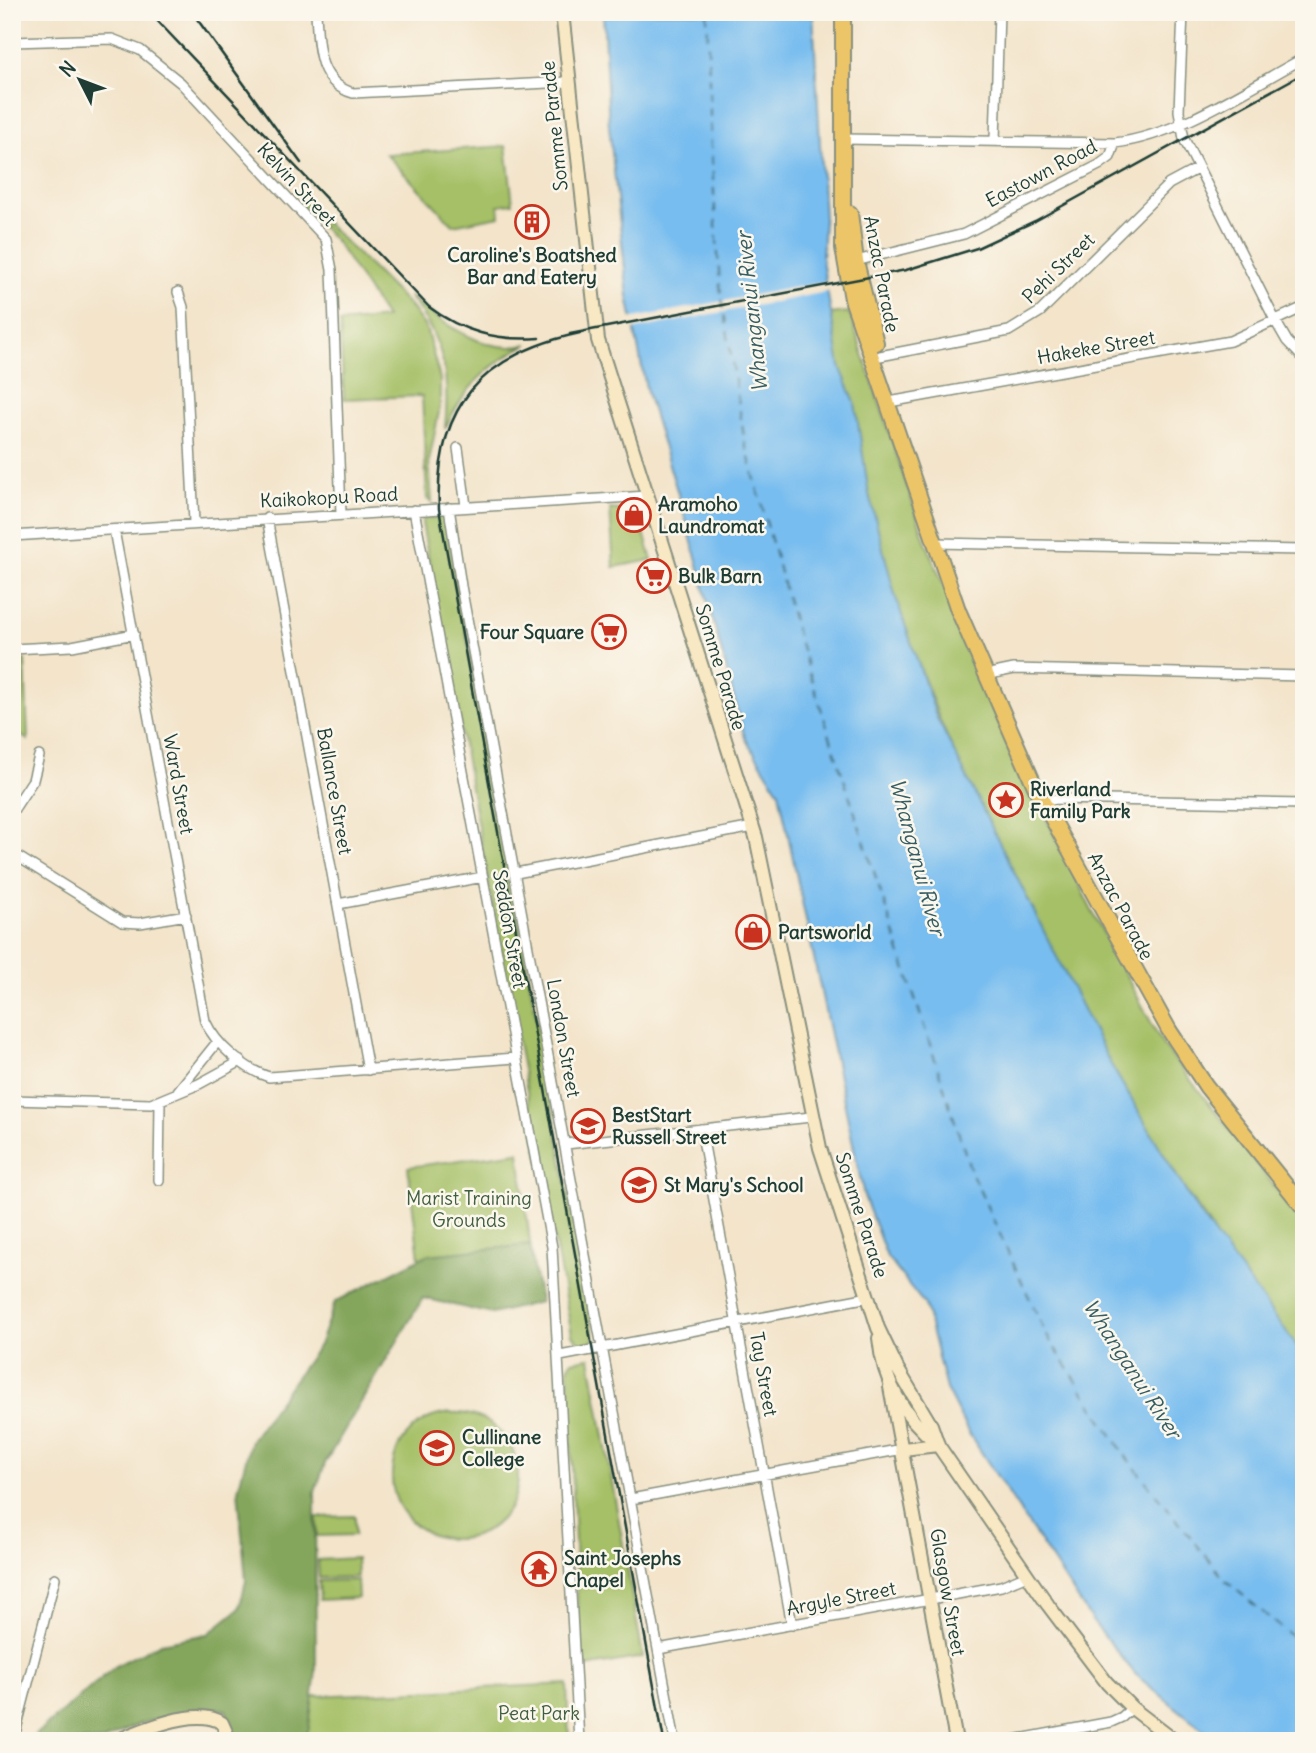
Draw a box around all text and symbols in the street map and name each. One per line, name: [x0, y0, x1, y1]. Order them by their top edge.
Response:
north arrow: [46, 46, 116, 116]
text: N: [54, 56, 81, 82]
street label: Somme Parade: [535, 60, 573, 192]
street label: Eastown Road: [981, 134, 1101, 212]
street label: Kelvin Street: [252, 137, 342, 231]
building icon: Caroline's Boatshed Bar and Eatery: [513, 203, 551, 241]
street label: Anzac Parade: [859, 214, 905, 334]
water label: Whanganui River: [729, 228, 773, 394]
street label: Pehi Street: [1017, 228, 1099, 308]
place label: Caroline's Boatshed Bar and Eatery: [447, 243, 617, 289]
street label: Hakeke Street: [1035, 325, 1157, 369]
street label: Kaikokopu Road: [259, 481, 399, 513]
place label: Aramoho Laundromat: [658, 492, 765, 538]
shop icon: Aramoho Laundromat: [615, 496, 653, 534]
supermarket icon: Bulk Barn: [635, 557, 673, 595]
place label: Bulk Barn: [678, 564, 762, 588]
street label: Somme Parade: [690, 601, 752, 733]
supermarket icon: Four Square: [590, 613, 628, 651]
place label: Four Square: [480, 620, 584, 644]
street label: Ballance Street: [312, 726, 358, 856]
street label: Ward Street: [158, 732, 200, 836]
water label: Whanganui River: [884, 776, 952, 941]
place label: Riverland Family Park: [1030, 777, 1131, 823]
place icon: Riverland Family Park: [987, 781, 1025, 819]
street label: Anzac Parade: [1083, 848, 1159, 964]
street label: Seddon Street: [488, 868, 532, 990]
shop icon: Partsworld: [734, 913, 772, 951]
place label: Partsworld: [778, 920, 871, 944]
street label: London Street: [542, 977, 586, 1099]
place label: BestStart Russell Street: [612, 1103, 727, 1149]
school or university icon: BestStart Russell Street: [569, 1107, 607, 1145]
street label: Somme Parade: [830, 1149, 894, 1281]
school or university icon: St Mary's School: [620, 1166, 658, 1204]
place label: St Mary's School: [664, 1173, 803, 1197]
park label: Marist Training Grounds: [406, 1186, 532, 1232]
water label: Whanganui River: [1077, 1294, 1189, 1446]
street label: Tay Street: [745, 1330, 783, 1418]
place label: Cullinane College: [462, 1425, 541, 1471]
school or university icon: Cullinane College: [418, 1429, 456, 1467]
street label: Glasgow Street: [925, 1526, 971, 1658]
place label: Saint Josephs Chapel: [564, 1546, 681, 1592]
temple icon: Saint Josephs Chapel: [520, 1550, 558, 1588]
street label: Argyle Street: [784, 1576, 898, 1620]
park label: Peat Park: [498, 1701, 580, 1725]

